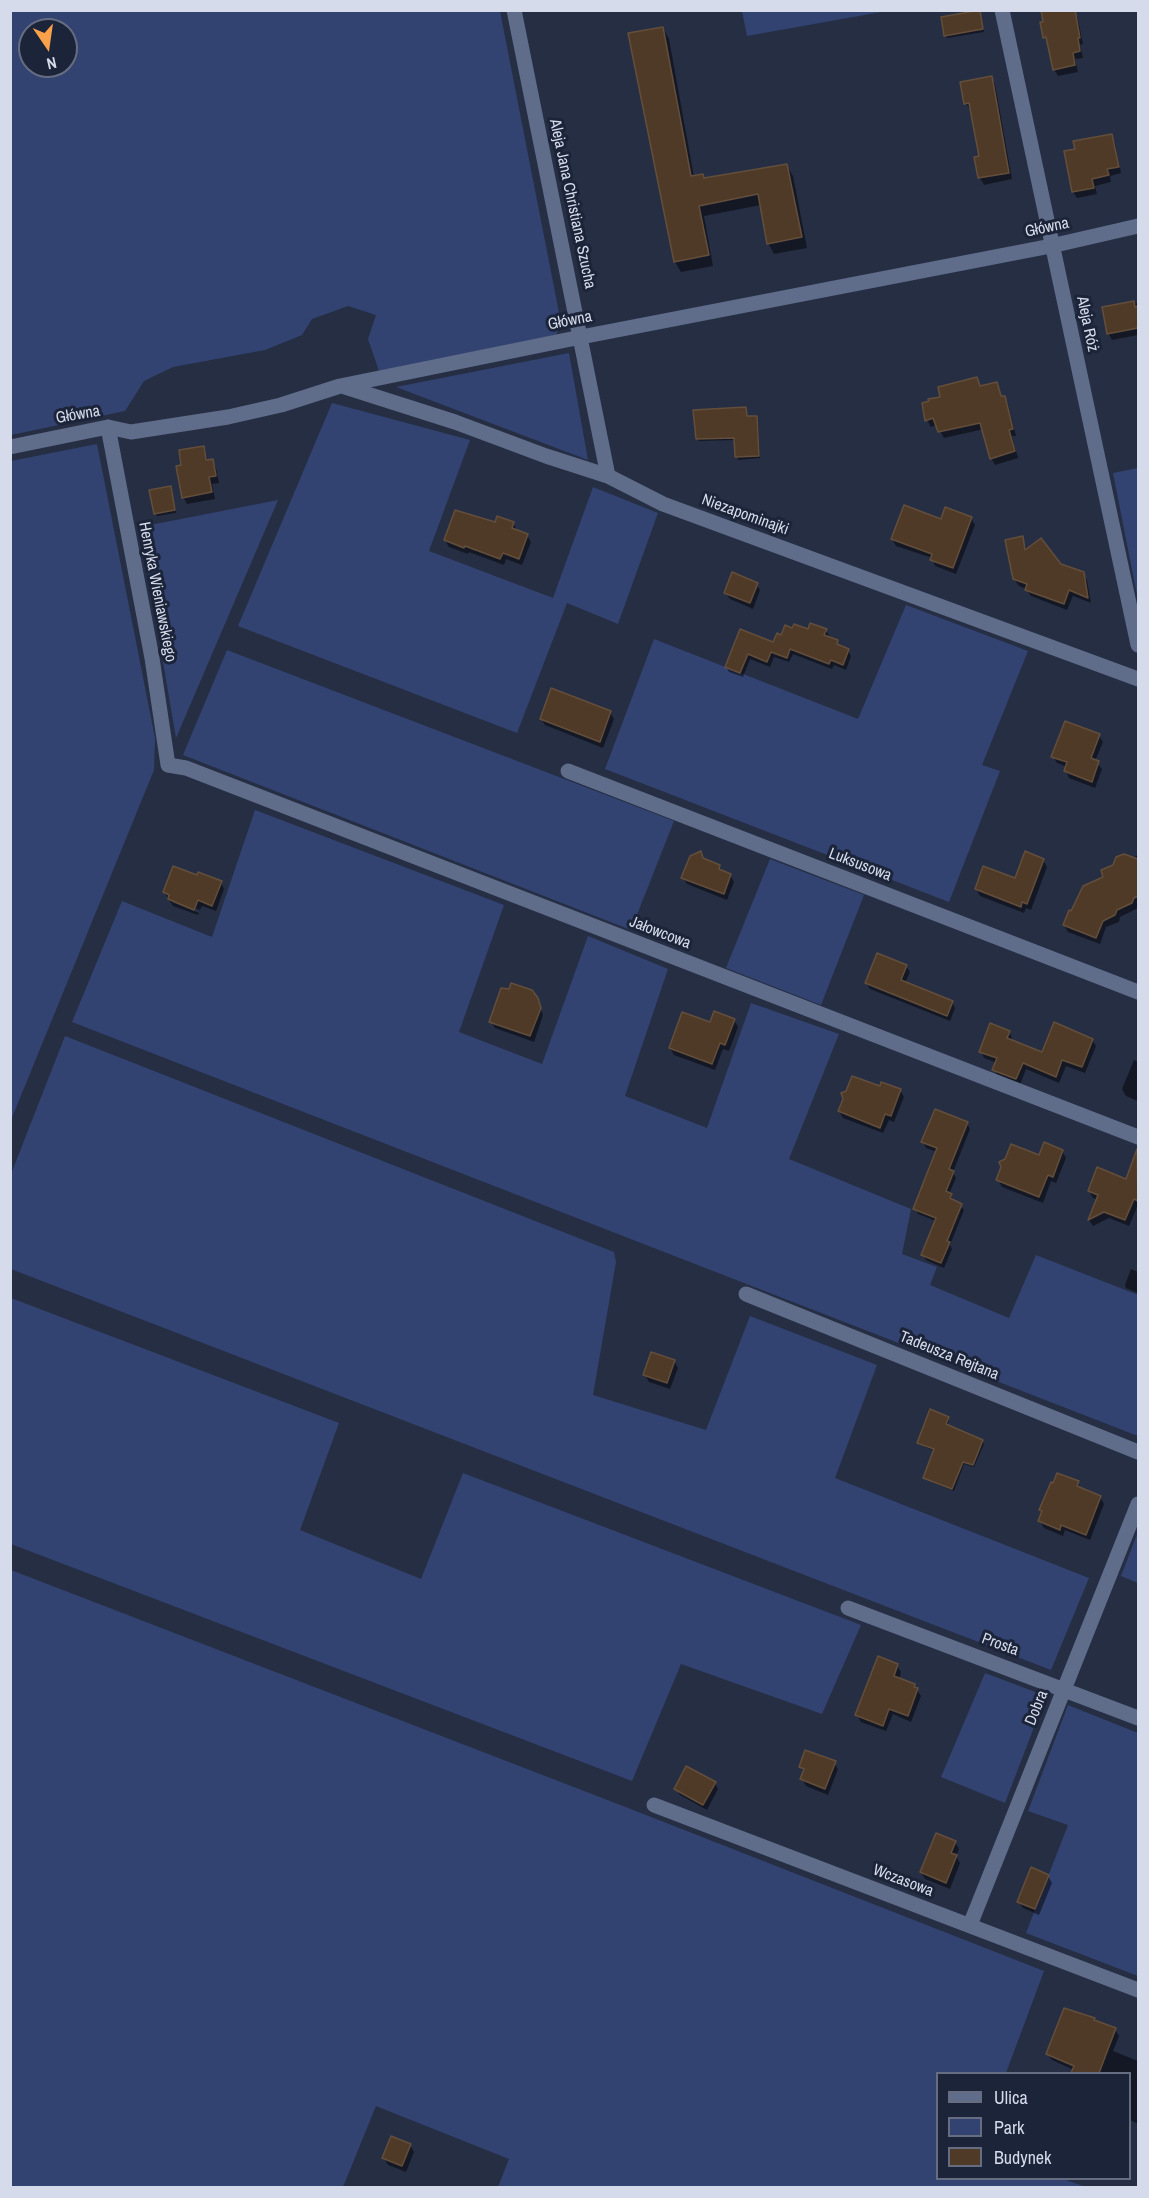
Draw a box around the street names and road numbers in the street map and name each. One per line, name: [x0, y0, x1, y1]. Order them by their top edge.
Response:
street label: Aleja Jana Christiana Szucha: [545, 117, 599, 291]
street label: Główna: [1023, 214, 1071, 242]
street label: Aleja Róż: [1072, 295, 1102, 353]
street label: Główna: [546, 307, 594, 335]
street label: Główna: [54, 402, 102, 428]
street label: Niezapominajki: [699, 490, 791, 540]
street label: Henryka Wieniawskiego: [134, 520, 180, 664]
street label: Luksusowa: [826, 844, 894, 886]
street label: Jałowcowa: [627, 913, 693, 953]
street label: Tadeusza Rejtana: [897, 1327, 1001, 1385]
street label: Prosta: [979, 1629, 1021, 1661]
street label: Dobra: [1021, 1688, 1053, 1728]
street label: Wczasowa: [870, 1861, 936, 1901]

